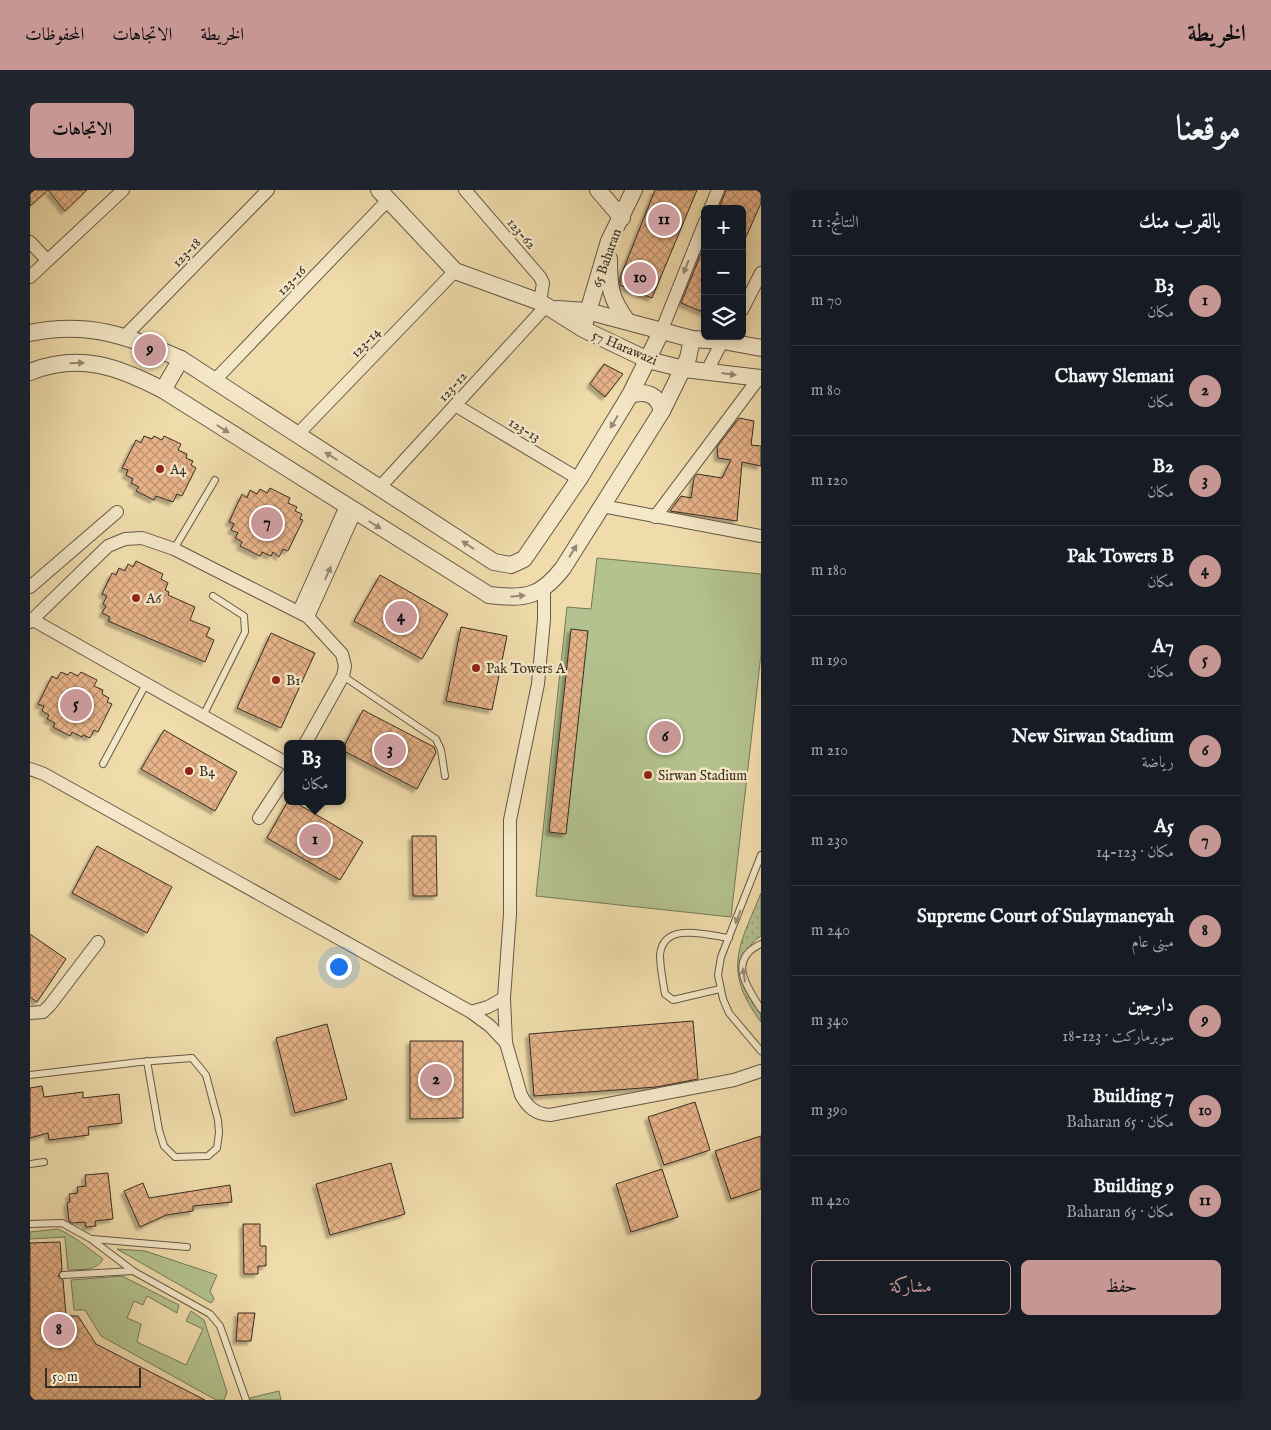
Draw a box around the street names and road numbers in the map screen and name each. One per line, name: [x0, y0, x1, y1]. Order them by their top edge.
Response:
street label: 123-62: [503, 214, 540, 253]
street label: 65 Baharan: [588, 226, 626, 290]
street label: 123-18: [168, 234, 205, 271]
street label: 123-16: [273, 261, 311, 299]
street label: 123-14: [347, 324, 385, 362]
street label: 57 Harawazi: [589, 326, 660, 370]
street label: 123-12: [434, 367, 472, 406]
street label: 123-13: [505, 413, 544, 446]

